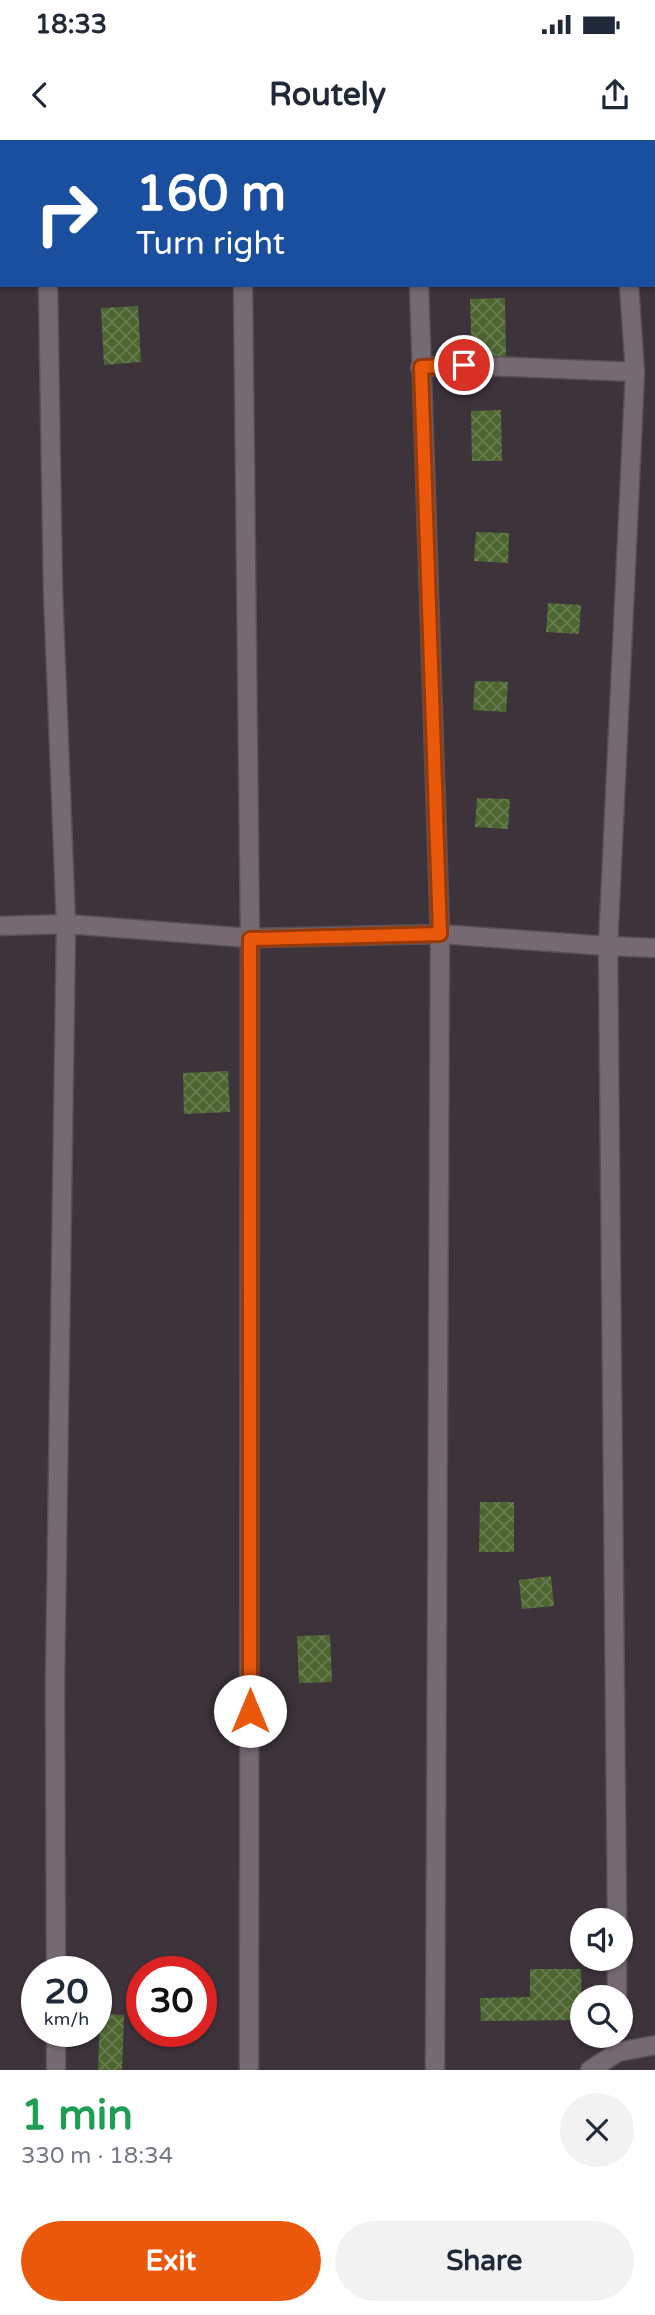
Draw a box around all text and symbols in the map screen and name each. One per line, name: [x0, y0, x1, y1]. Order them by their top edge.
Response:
text: 18:33: [35, 9, 107, 40]
icon: back: [21, 76, 59, 114]
text: Routely: [269, 76, 386, 114]
icon: share: [596, 76, 634, 114]
text: 160 m: [136, 165, 286, 224]
icon: right: [21, 168, 112, 259]
text: Turn right: [136, 225, 285, 263]
pin: [434, 335, 494, 395]
icon: arrive: [445, 346, 483, 384]
position arrow: [213, 1674, 287, 1748]
map controls: [570, 1908, 633, 2048]
button: sound: [570, 1908, 633, 1971]
speed limit sign: 30: [126, 1956, 217, 2047]
text: 20: [45, 1971, 88, 2013]
button: search: [570, 1985, 633, 2048]
text: km/h: [44, 2008, 89, 2030]
text: 1 min: [21, 2090, 133, 2141]
button: close: [560, 2093, 634, 2167]
text: 330 m · 18:34: [21, 2142, 173, 2170]
button: Exit: [21, 2221, 321, 2301]
button: Share: [335, 2221, 634, 2301]

